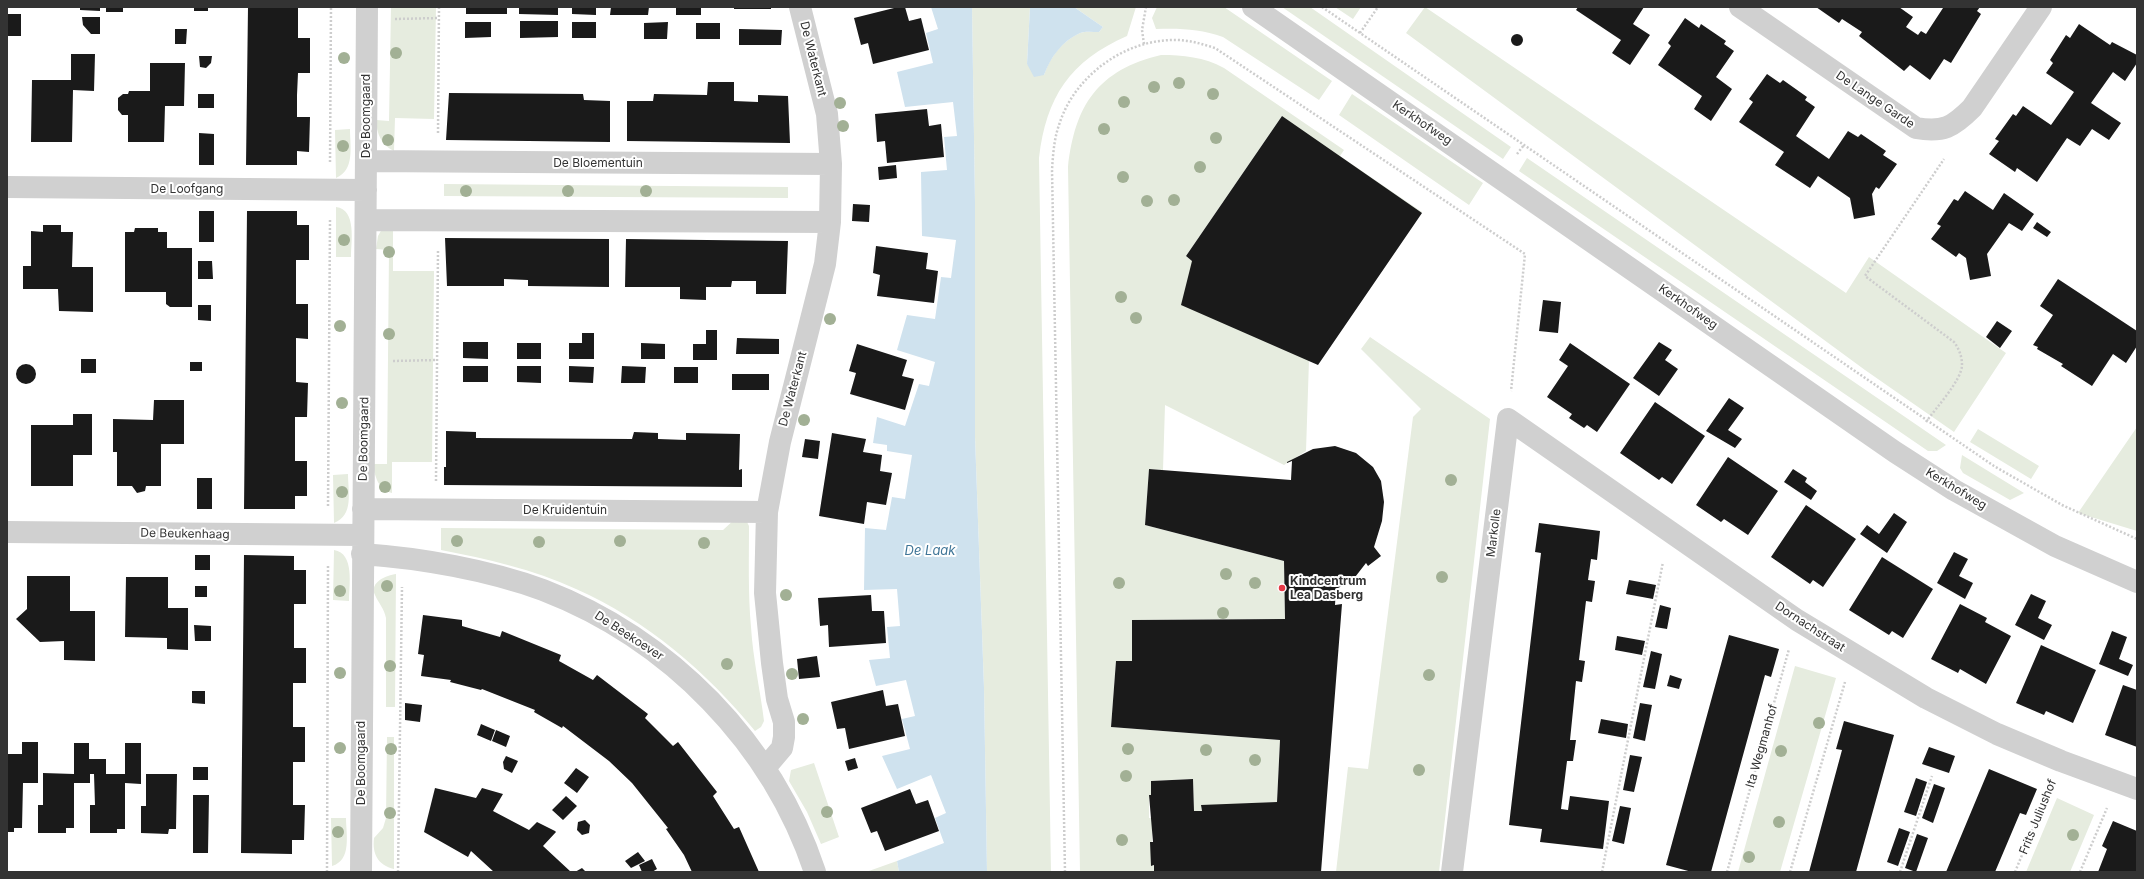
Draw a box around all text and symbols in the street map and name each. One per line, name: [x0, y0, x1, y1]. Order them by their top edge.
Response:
street label: De Waterkant: [797, 20, 829, 98]
street label: De Lange Garde: [1833, 68, 1917, 132]
street label: De Boomgaard: [359, 74, 373, 158]
street label: Kerkhofweg: [1389, 98, 1455, 148]
street label: De Bloementuin: [553, 156, 643, 170]
street label: De Loofgang: [151, 182, 223, 196]
street label: Kerkhofweg: [1656, 281, 1720, 333]
street label: De Waterkant: [776, 350, 810, 428]
street label: De Boomgaard: [356, 397, 372, 481]
street label: Kerkhofweg: [1923, 465, 1989, 513]
street label: De Kruidentuin: [523, 503, 607, 517]
street label: Markolle: [1484, 508, 1504, 558]
street label: De Beukenhaag: [140, 526, 230, 542]
water label: De Laak: [905, 543, 955, 559]
place label: Kindcentrum Lea Dasberg: [1290, 574, 1366, 602]
marker: Kindcentrum Lea Dasberg: [1277, 583, 1287, 593]
street label: Dornachstraat: [1772, 599, 1848, 655]
street label: De Beekoever: [592, 608, 666, 664]
street label: Ita Wegmanhof: [1743, 703, 1781, 789]
street label: De Boomgaard: [354, 721, 368, 805]
street label: Frits Juliushof: [2016, 777, 2060, 857]

